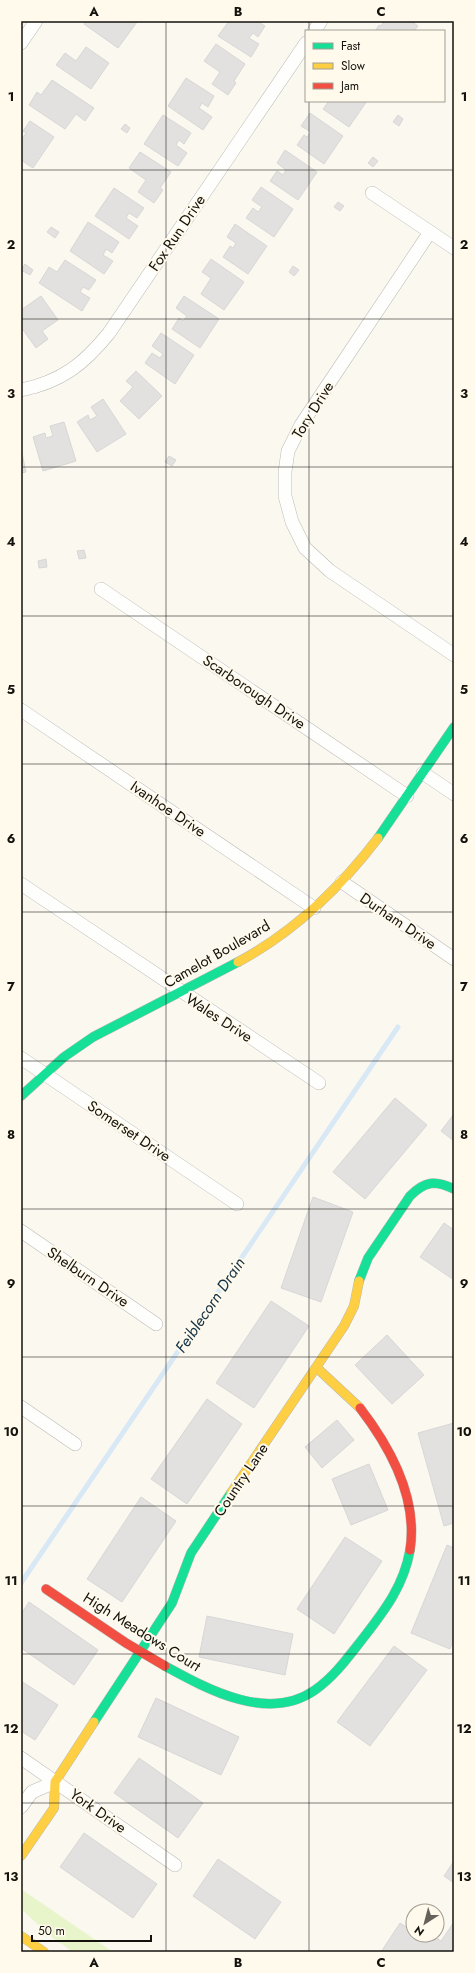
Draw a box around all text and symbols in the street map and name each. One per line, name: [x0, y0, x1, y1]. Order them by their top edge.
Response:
text: A: [88, 2, 99, 21]
text: B: [234, 2, 243, 21]
text: C: [376, 2, 386, 21]
legend: [305, 30, 445, 102]
text: Fast: [341, 37, 360, 55]
text: Slow: [341, 57, 366, 75]
text: Jam: [339, 77, 359, 95]
text: 1: [8, 87, 14, 106]
text: 1: [461, 87, 467, 106]
street label: Fox Run Drive: [143, 190, 211, 276]
text: 2: [7, 235, 15, 254]
text: 2: [460, 235, 468, 254]
street label: Tory Drive: [287, 377, 339, 443]
text: 3: [7, 384, 15, 403]
text: 3: [460, 384, 468, 403]
text: 4: [6, 532, 16, 551]
text: 4: [459, 532, 469, 551]
street label: Scarborough Drive: [198, 649, 310, 735]
text: 5: [7, 680, 15, 699]
text: 5: [460, 680, 468, 699]
street label: Ivanhoe Drive: [126, 776, 210, 843]
text: 6: [7, 829, 16, 848]
text: 6: [460, 829, 469, 848]
street label: Durham Drive: [355, 887, 441, 955]
street label: Camelot Boulevard: [160, 915, 274, 993]
text: 7: [7, 977, 15, 996]
text: 7: [460, 977, 468, 996]
street label: Wales Drive: [181, 988, 257, 1048]
street label: Somerset Drive: [83, 1095, 175, 1167]
text: 8: [7, 1125, 15, 1144]
text: 8: [460, 1125, 468, 1144]
street label: Shelburn Drive: [43, 1241, 134, 1313]
water label: Feiblecorn Drain: [169, 1253, 251, 1357]
text: 9: [7, 1274, 16, 1293]
text: 9: [460, 1274, 469, 1293]
text: 10: [3, 1422, 19, 1441]
text: 10: [456, 1422, 472, 1441]
street label: Country Lane: [208, 1439, 274, 1521]
text: 11: [4, 1571, 18, 1590]
text: 11: [457, 1571, 471, 1590]
street label: High Meadows Court: [79, 1587, 205, 1677]
text: 12: [3, 1719, 19, 1738]
text: 12: [456, 1719, 472, 1738]
street label: York Drive: [65, 1783, 131, 1839]
text: 13: [4, 1867, 18, 1886]
text: 13: [457, 1867, 471, 1886]
north arrow: [405, 1903, 445, 1943]
scale bar: [32, 1917, 151, 1943]
text: 50 m: [38, 1922, 65, 1940]
text: N: [411, 1922, 427, 1940]
text: A: [88, 1953, 99, 1972]
text: B: [234, 1953, 243, 1972]
text: C: [376, 1953, 386, 1972]

